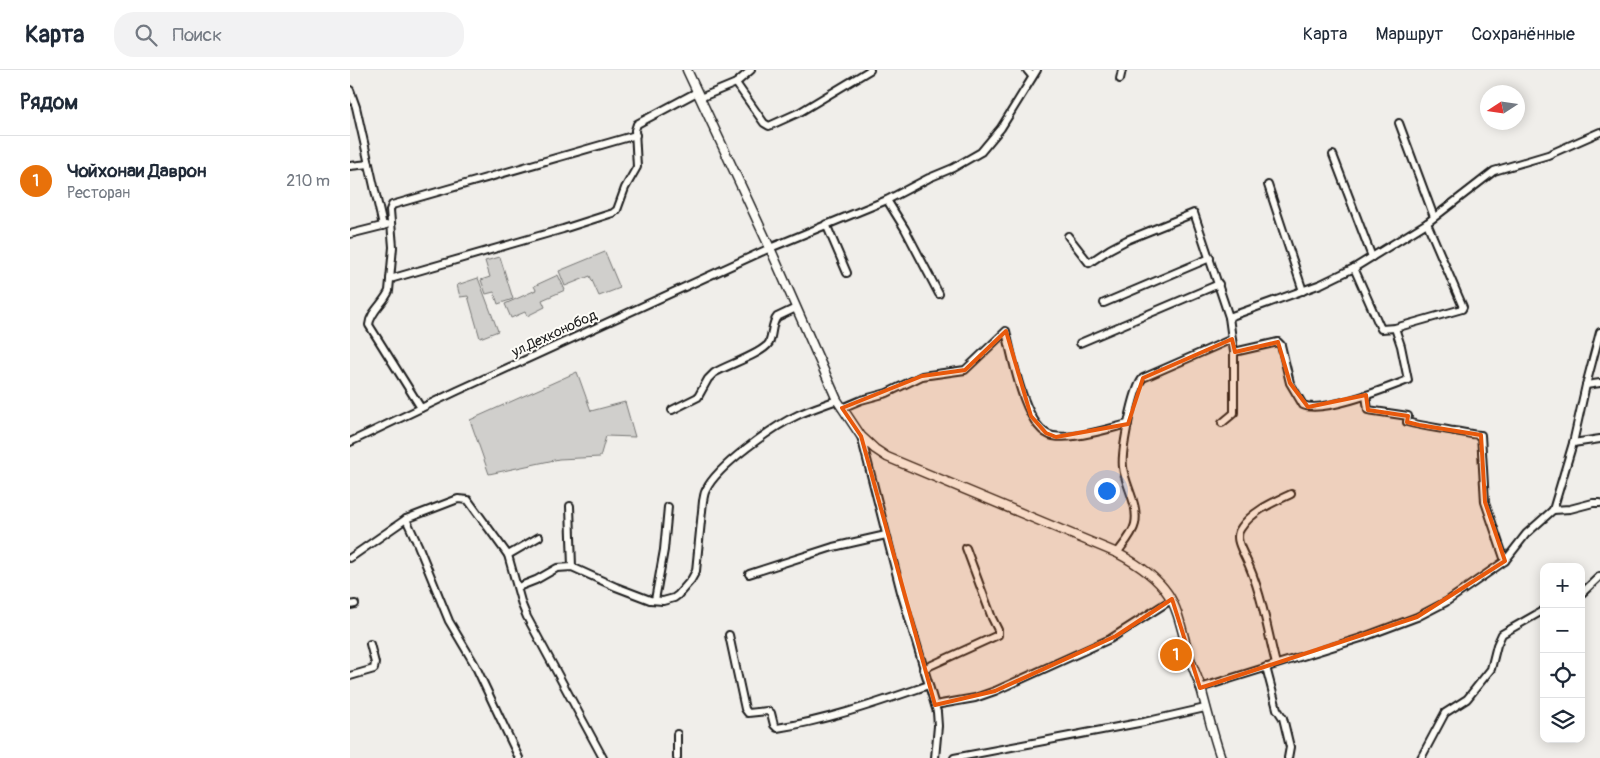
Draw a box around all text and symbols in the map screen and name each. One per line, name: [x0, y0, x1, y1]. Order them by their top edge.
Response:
search box: [114, 12, 464, 57]
text: Карта: [25, 20, 84, 49]
icon: search: [132, 21, 160, 49]
text: Поиск: [172, 23, 222, 47]
text: Карта: [1303, 23, 1347, 46]
text: Маршрут: [1375, 23, 1443, 46]
text: Сохранённые: [1471, 23, 1575, 46]
north arrow: [1480, 85, 1525, 130]
text: Рядом: [20, 89, 78, 116]
text: Чойхонаи Даврон: [67, 159, 207, 183]
text: 1: [33, 171, 39, 191]
text: 210 m: [286, 171, 330, 191]
text: Ресторан: [67, 183, 130, 203]
street label: ул.Дехконобод: [508, 306, 600, 361]
your location: [1094, 478, 1120, 504]
map controls: [1540, 563, 1585, 743]
button: +: [1540, 563, 1585, 608]
button: −: [1540, 608, 1585, 653]
pin: 1: [1160, 636, 1192, 674]
button: locate: [1540, 653, 1585, 698]
button: layers: [1540, 698, 1585, 743]

